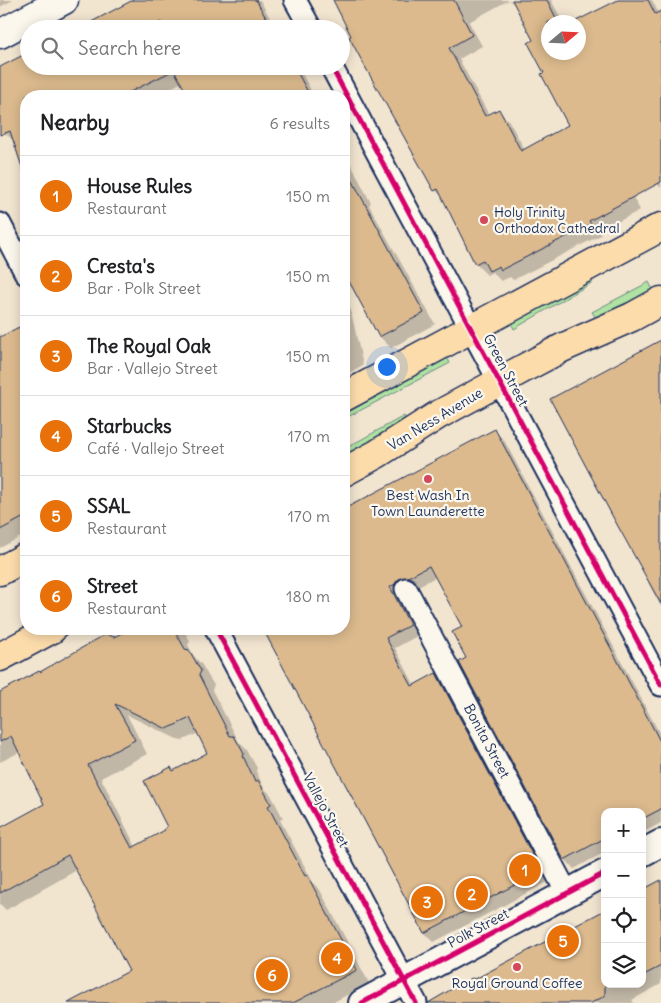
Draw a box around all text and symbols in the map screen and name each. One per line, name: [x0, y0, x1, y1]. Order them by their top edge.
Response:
north arrow: [541, 15, 586, 60]
search box: [20, 20, 350, 75]
icon: search: [38, 34, 66, 62]
text: Search here: [78, 36, 181, 60]
text: Nearby: [40, 109, 110, 136]
text: 6 results: [269, 113, 330, 133]
text: House Rules: [87, 174, 192, 198]
text: 1: [53, 186, 59, 206]
text: 150 m: [286, 186, 330, 206]
text: Restaurant: [87, 198, 167, 218]
place label: Holy Trinity Orthodox Cathedral: [494, 203, 620, 237]
marker: Holy Trinity Orthodox Cathedral: [478, 214, 490, 226]
text: Cresta's: [87, 254, 155, 278]
text: 2: [52, 266, 60, 286]
text: 150 m: [286, 266, 330, 286]
text: Bar · Polk Street: [87, 278, 201, 298]
street label: Green Street: [479, 331, 533, 409]
text: The Royal Oak: [87, 334, 211, 358]
text: 3: [51, 346, 61, 366]
text: 150 m: [286, 346, 330, 366]
your location: [374, 354, 400, 380]
text: Bar · Vallejo Street: [87, 358, 218, 378]
street label: Van Ness Avenue: [384, 384, 486, 454]
text: Starbucks: [87, 414, 172, 438]
text: 4: [51, 426, 61, 446]
text: 170 m: [287, 426, 330, 446]
text: Café · Vallejo Street: [87, 438, 225, 458]
marker: Best Wash In Town Launderette: [422, 473, 434, 485]
place label: Best Wash In Town Launderette: [371, 486, 485, 520]
text: SSAL: [87, 494, 131, 518]
text: 5: [51, 506, 61, 526]
text: 170 m: [287, 506, 330, 526]
text: Restaurant: [87, 518, 167, 538]
text: Street: [87, 574, 138, 598]
text: 6: [51, 586, 61, 606]
text: 180 m: [286, 586, 330, 606]
text: Restaurant: [87, 598, 167, 618]
street label: Bonita Street: [460, 701, 514, 782]
street label: Vallejo Street: [299, 770, 353, 851]
map controls: [601, 808, 646, 988]
button: +: [601, 808, 646, 853]
pin: 1: [509, 851, 541, 889]
button: −: [601, 853, 646, 898]
pin: 2: [456, 875, 488, 913]
pin: 3: [411, 883, 443, 921]
button: locate: [601, 898, 646, 943]
street label: Polk Street: [444, 904, 512, 952]
pin: 5: [547, 922, 579, 960]
pin: 4: [321, 939, 353, 977]
button: layers: [601, 943, 646, 988]
pin: 6: [256, 956, 288, 994]
marker: Royal Ground Coffee: [511, 961, 523, 973]
place label: Royal Ground Coffee: [451, 974, 583, 992]

